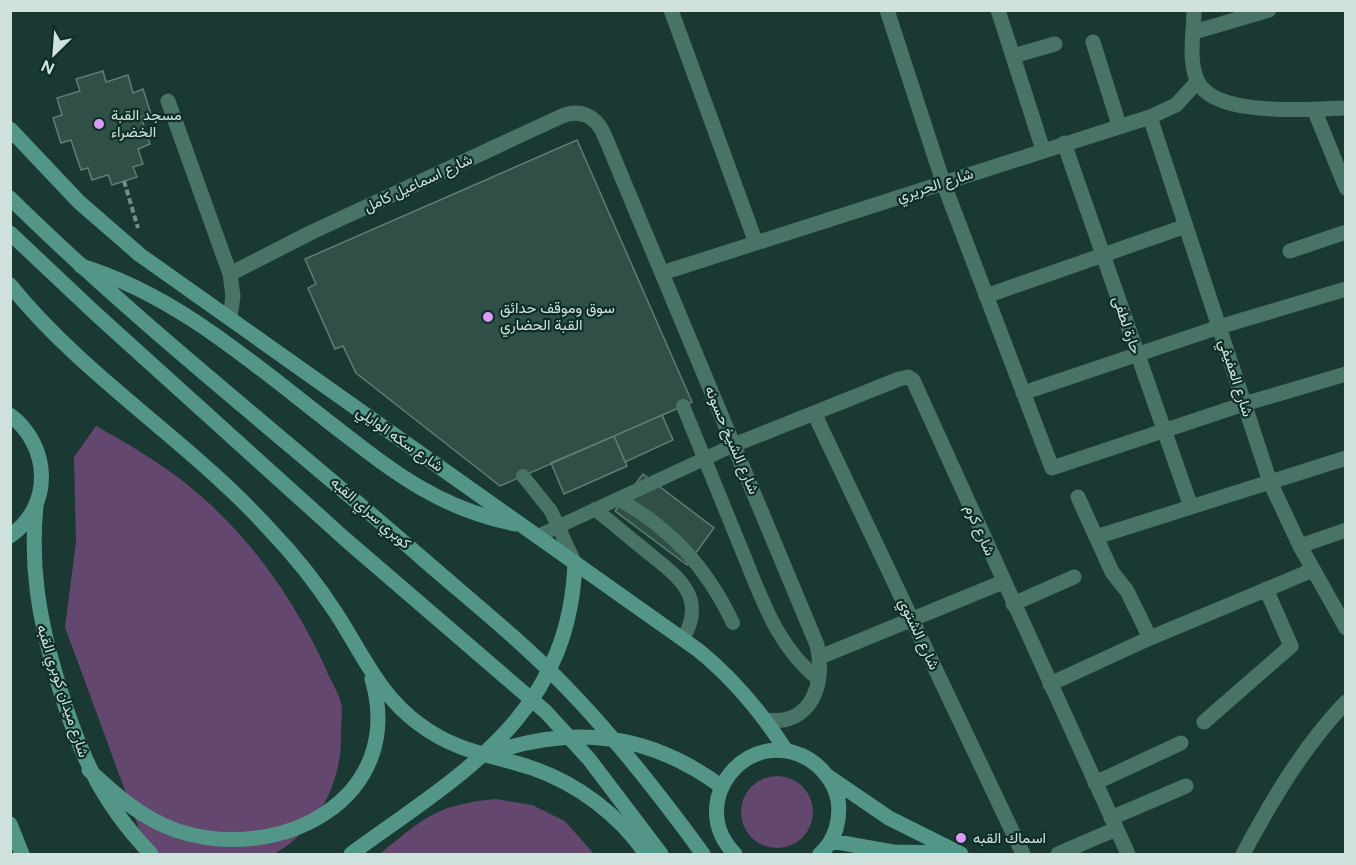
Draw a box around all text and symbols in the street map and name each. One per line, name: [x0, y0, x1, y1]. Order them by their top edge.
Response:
north arrow: [24, 24, 84, 84]
text: N: [38, 56, 57, 78]
place label: مسجد القبة الخضراء: [111, 106, 182, 141]
marker: مسجد القبة الخضراء: [92, 117, 106, 131]
street label: شارع اسماعيل كامل: [361, 150, 476, 218]
street label: شارع الحريري: [895, 164, 977, 210]
street label: حارة لطفى: [1108, 294, 1145, 357]
place label: سوق وموقف حدائق القبة الحضاري: [500, 299, 615, 338]
marker: سوق وموقف حدائق القبة الحضاري: [481, 310, 495, 324]
street label: شارع العفيفي: [1211, 337, 1257, 420]
street label: شارع الشيخ حسونه: [699, 383, 763, 498]
street label: شارع سكه الوايلي: [351, 402, 447, 479]
street label: كوبري سراي القبه: [325, 473, 415, 556]
street label: شارع كرم: [959, 502, 999, 559]
street label: شارع الشتوي: [891, 595, 943, 675]
street label: شارع ميدان كوبري القبه: [29, 622, 93, 761]
place label: اسماك القبه: [973, 829, 1046, 847]
marker: اسماك القبه: [954, 831, 968, 845]

